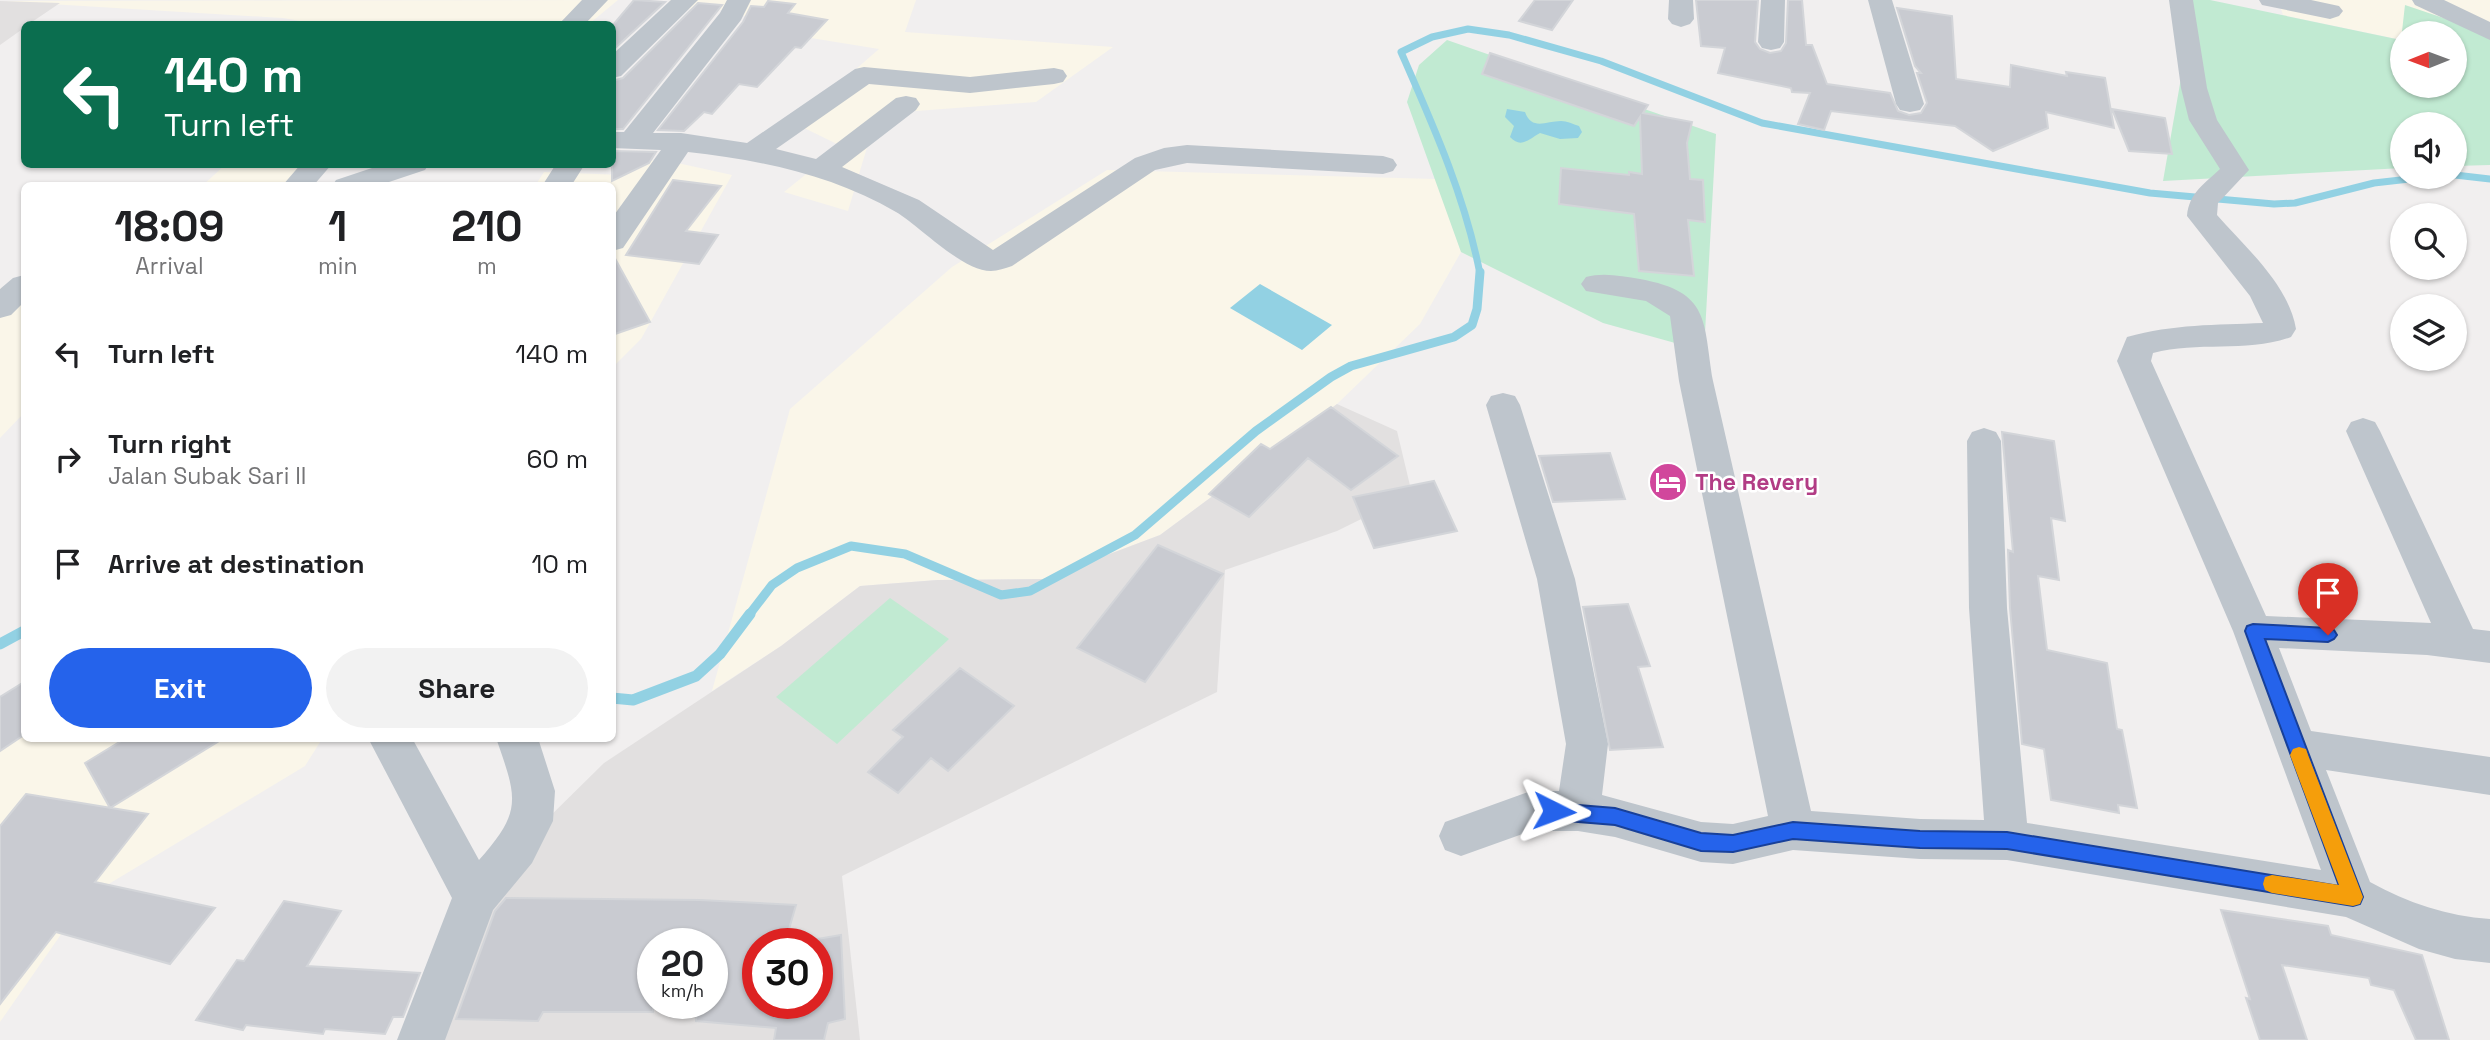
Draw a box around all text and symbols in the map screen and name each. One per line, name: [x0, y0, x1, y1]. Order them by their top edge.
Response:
north arrow: [2390, 21, 2468, 98]
map controls: [2390, 21, 2467, 371]
text: 140 m: [164, 44, 303, 106]
icon: left: [49, 49, 140, 140]
text: Turn left: [164, 105, 294, 145]
button: sound: [2390, 112, 2467, 189]
text: 18:09: [115, 200, 224, 253]
text: 1: [328, 200, 347, 253]
text: 210: [451, 200, 522, 253]
button: search: [2390, 203, 2467, 280]
text: Arrival: [135, 251, 204, 281]
text: min: [318, 251, 358, 281]
text: m: [477, 251, 497, 281]
button: layers: [2390, 294, 2467, 371]
icon: left: [49, 335, 87, 373]
text: Turn left: [108, 337, 215, 371]
text: 140 m: [515, 337, 588, 371]
text: Turn right: [108, 427, 232, 461]
icon: right: [49, 440, 87, 478]
text: 60 m: [526, 442, 588, 476]
text: Jalan Subak Sari II: [108, 461, 306, 491]
hotel icon: The Revery: [1647, 461, 1689, 503]
place label: The Revery: [1695, 467, 1818, 497]
icon: arrive: [49, 545, 87, 583]
text: Arrive at destination: [108, 547, 365, 581]
text: 10 m: [531, 547, 588, 581]
pin: [2298, 563, 2358, 635]
icon: arrive: [2309, 574, 2347, 612]
button: Exit: [49, 648, 312, 728]
button: Share: [326, 648, 588, 728]
position arrow: [1517, 774, 1591, 848]
speed limit sign: 30: [742, 928, 833, 1019]
text: 20: [661, 942, 704, 986]
text: km/h: [661, 979, 704, 1002]

